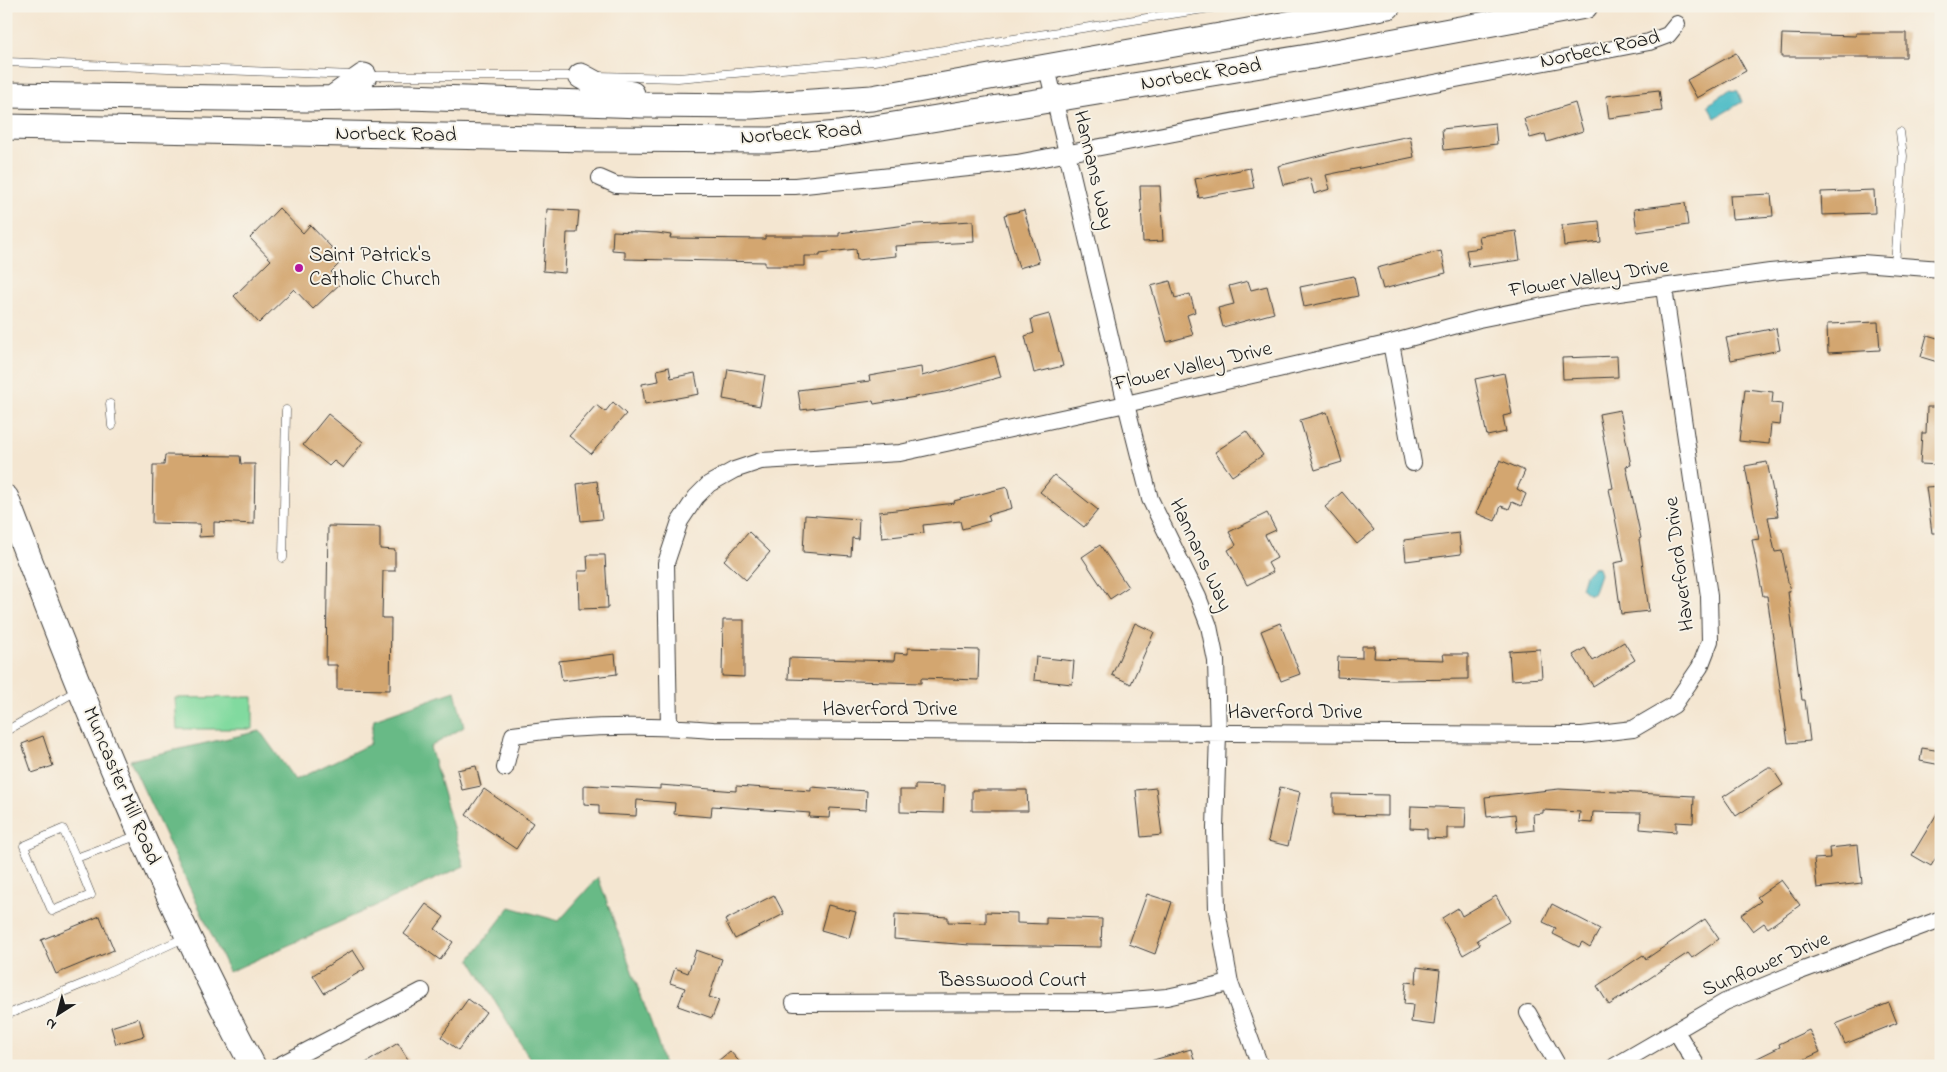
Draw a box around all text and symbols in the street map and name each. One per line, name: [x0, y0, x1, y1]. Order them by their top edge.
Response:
street label: Norbeck Road: [1537, 23, 1663, 77]
street label: Norbeck Road: [1139, 51, 1264, 99]
street label: Hannans Way: [1063, 108, 1121, 233]
street label: Norbeck Road: [739, 115, 863, 153]
street label: Norbeck Road: [335, 119, 457, 151]
place label: Saint Patrick's Catholic Church: [309, 241, 440, 295]
street label: Flower Valley Drive: [1506, 251, 1672, 309]
marker: Saint Patrick's Catholic Church: [293, 262, 305, 274]
street label: Flower Valley Drive: [1110, 334, 1276, 402]
street label: Hannans Way: [1159, 494, 1239, 617]
street label: Haverford Drive: [1657, 495, 1703, 633]
street label: Haverford Drive: [822, 695, 958, 725]
street label: Haverford Drive: [1227, 698, 1363, 728]
street label: Muncaster Mill Road: [74, 702, 168, 870]
street label: Sunflower Drive: [1698, 924, 1835, 1005]
street label: Basswood Court: [938, 966, 1087, 996]
north arrow: [32, 990, 82, 1040]
text: N: [41, 1012, 61, 1035]

